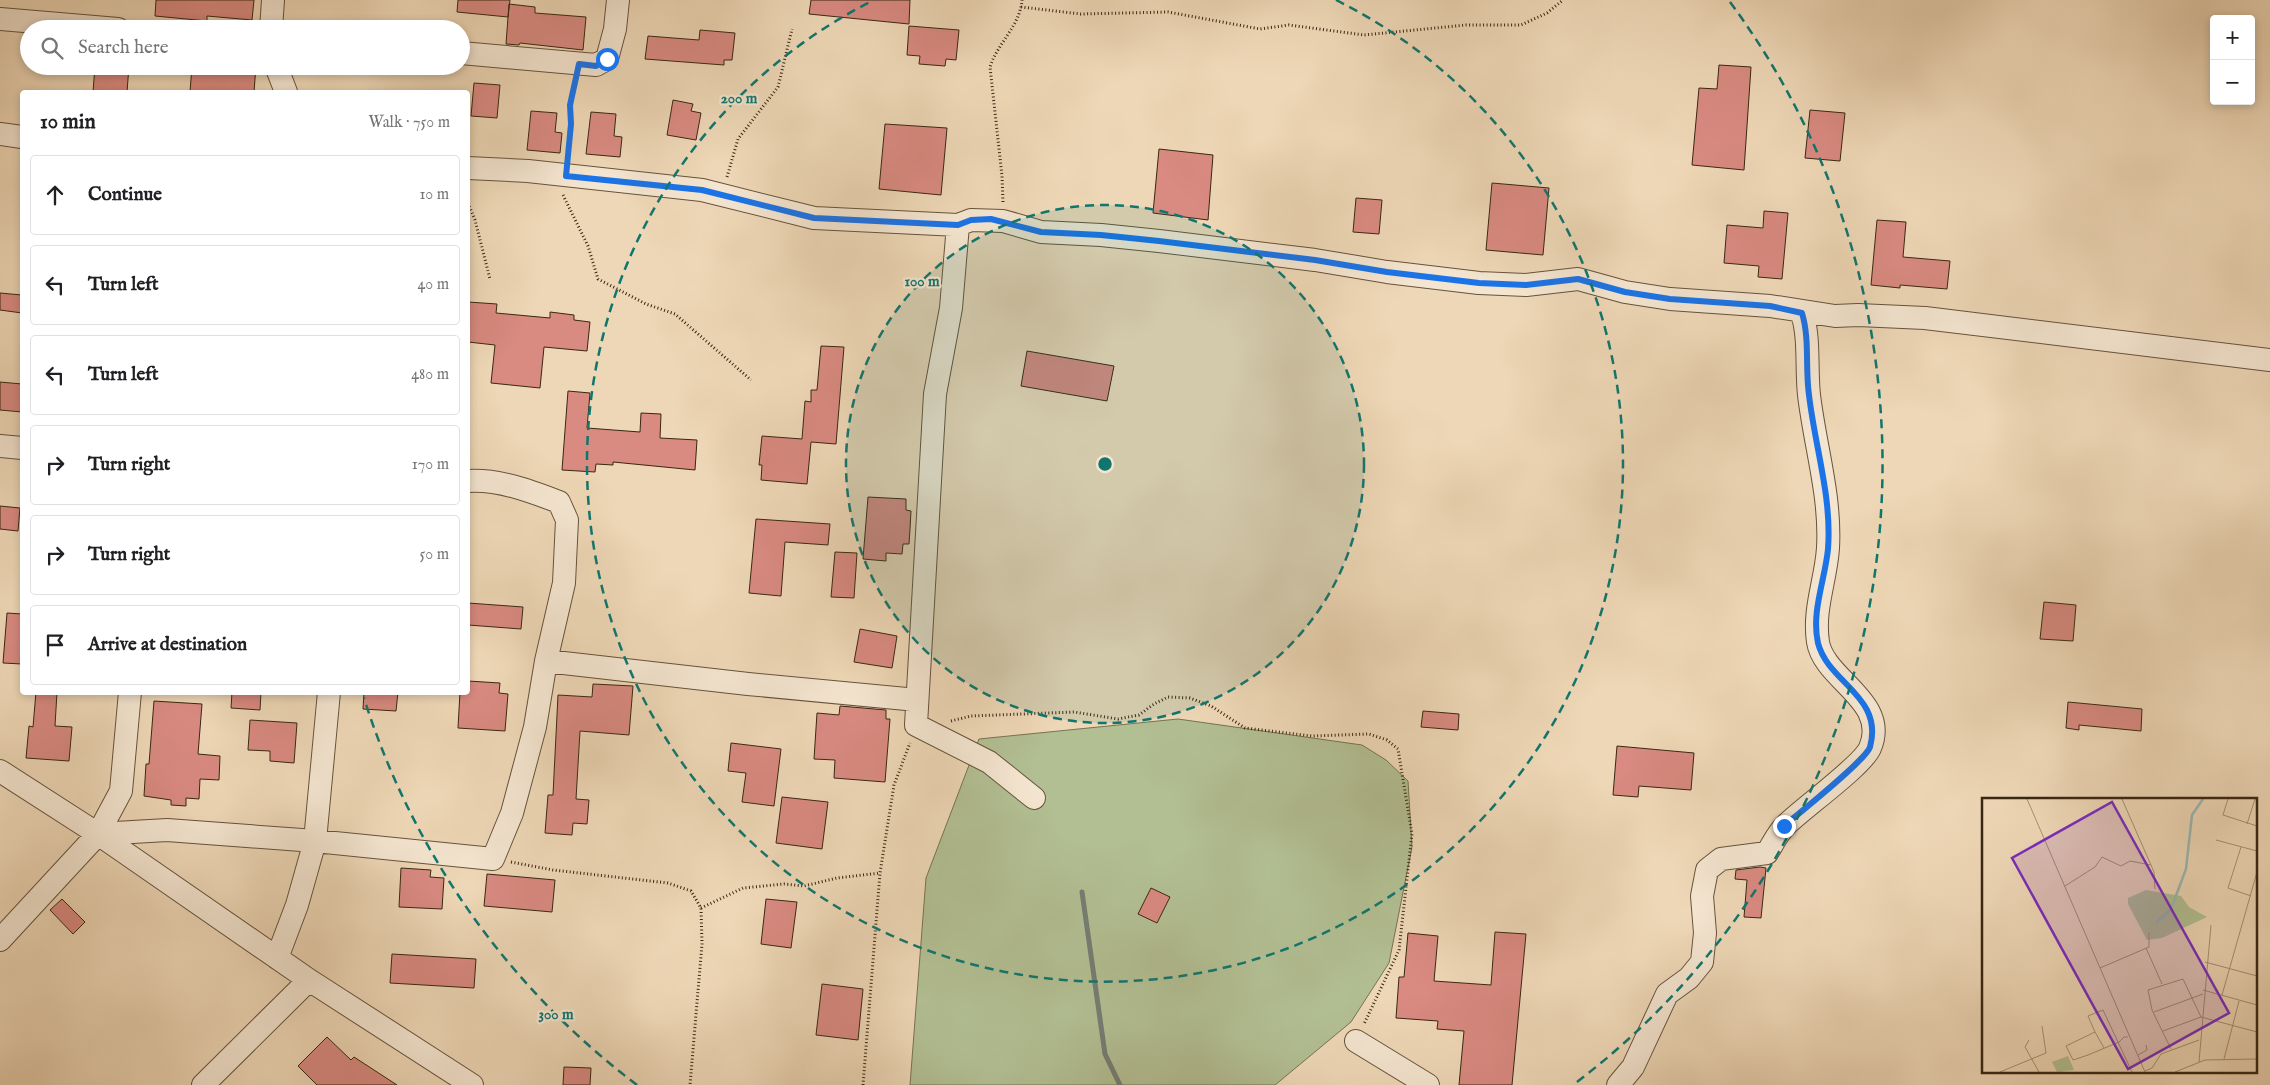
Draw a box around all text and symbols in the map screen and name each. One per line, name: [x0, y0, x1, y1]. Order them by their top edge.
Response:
map controls: [2210, 15, 2255, 105]
button: +: [2210, 15, 2255, 60]
search box: [20, 20, 470, 75]
icon: search: [38, 34, 66, 62]
text: Search here: [78, 36, 169, 60]
route start: [596, 48, 619, 71]
button: −: [2210, 60, 2255, 105]
text: 200 m: [721, 89, 758, 108]
text: 10 min: [40, 109, 96, 136]
text: Walk · 750 m: [368, 113, 450, 133]
icon: ahead: [41, 181, 69, 209]
text: Continue: [88, 183, 162, 207]
text: 10 m: [419, 185, 449, 205]
icon: left: [41, 271, 69, 299]
text: 100 m: [904, 272, 940, 291]
text: Turn left: [88, 273, 159, 297]
text: 40 m: [417, 275, 449, 295]
icon: left: [41, 361, 69, 389]
text: Turn left: [88, 363, 159, 387]
text: 480 m: [411, 365, 449, 385]
icon: right: [41, 451, 69, 479]
text: Turn right: [88, 453, 170, 477]
text: 170 m: [412, 455, 449, 475]
centre of rings: [1096, 455, 1114, 473]
icon: right: [41, 541, 69, 569]
text: Turn right: [88, 543, 170, 567]
text: 50 m: [420, 545, 449, 565]
icon: arrive: [41, 631, 69, 659]
text: Arrive at destination: [88, 633, 247, 657]
inset map: [1982, 798, 2258, 1072]
route end: [1773, 815, 1796, 838]
text: 300 m: [538, 1005, 574, 1024]

